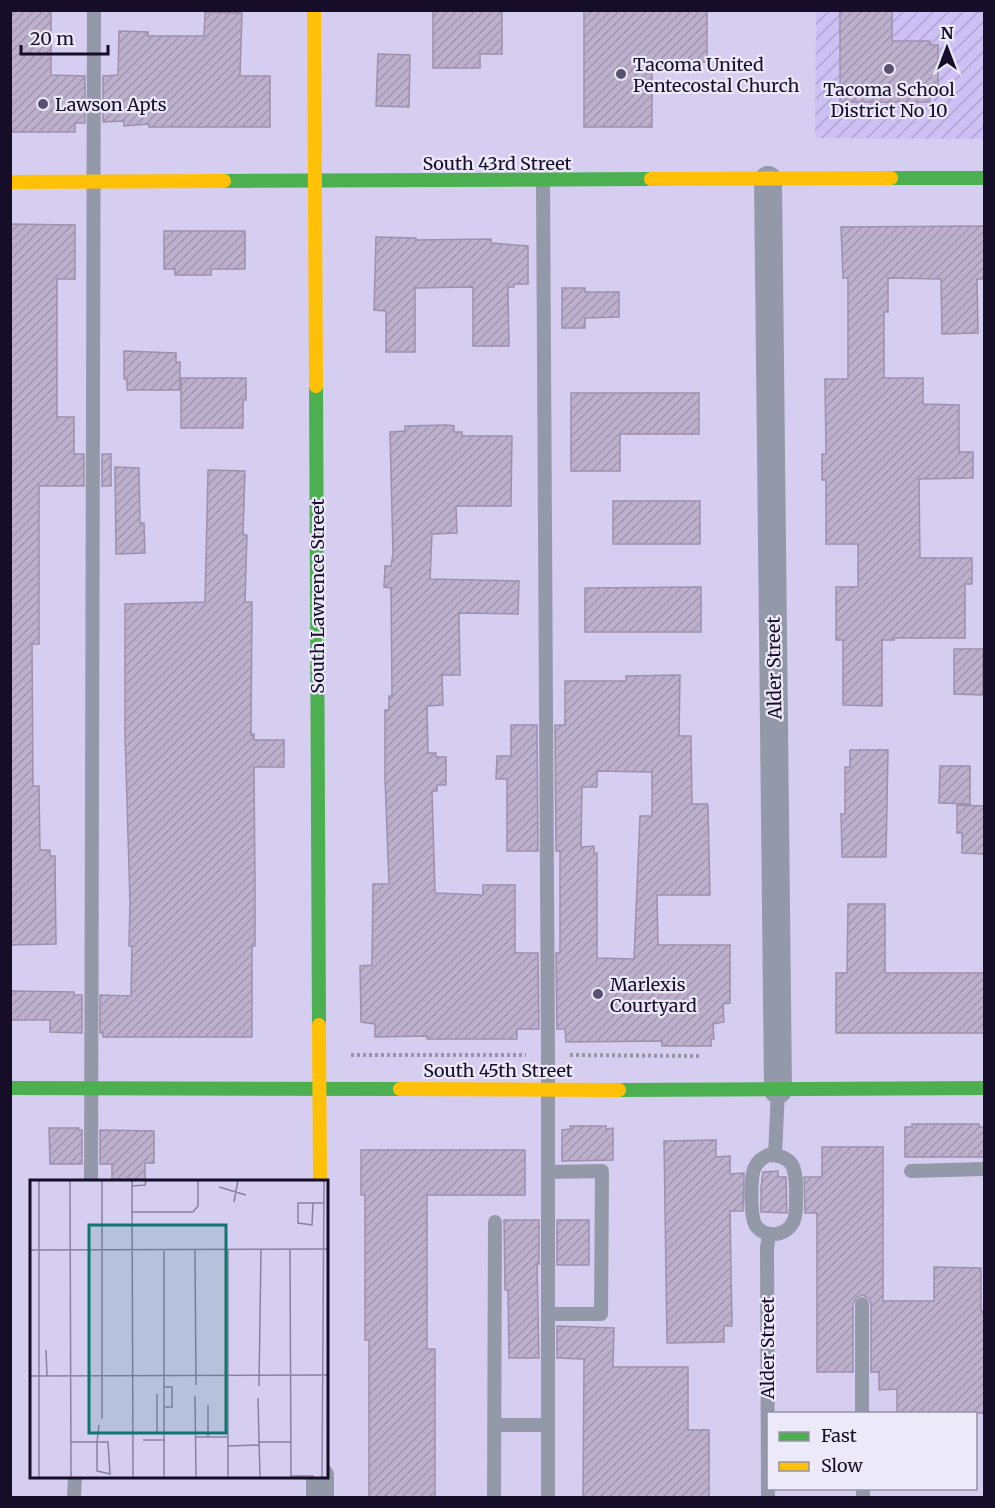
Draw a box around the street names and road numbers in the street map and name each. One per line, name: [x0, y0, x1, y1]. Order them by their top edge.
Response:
street label: South 43rd Street: [422, 152, 572, 175]
street label: South Lawrence Street: [306, 498, 329, 694]
street label: Alder Street: [762, 616, 786, 721]
street label: South 45th Street: [423, 1059, 573, 1082]
street label: Alder Street: [756, 1297, 779, 1400]

